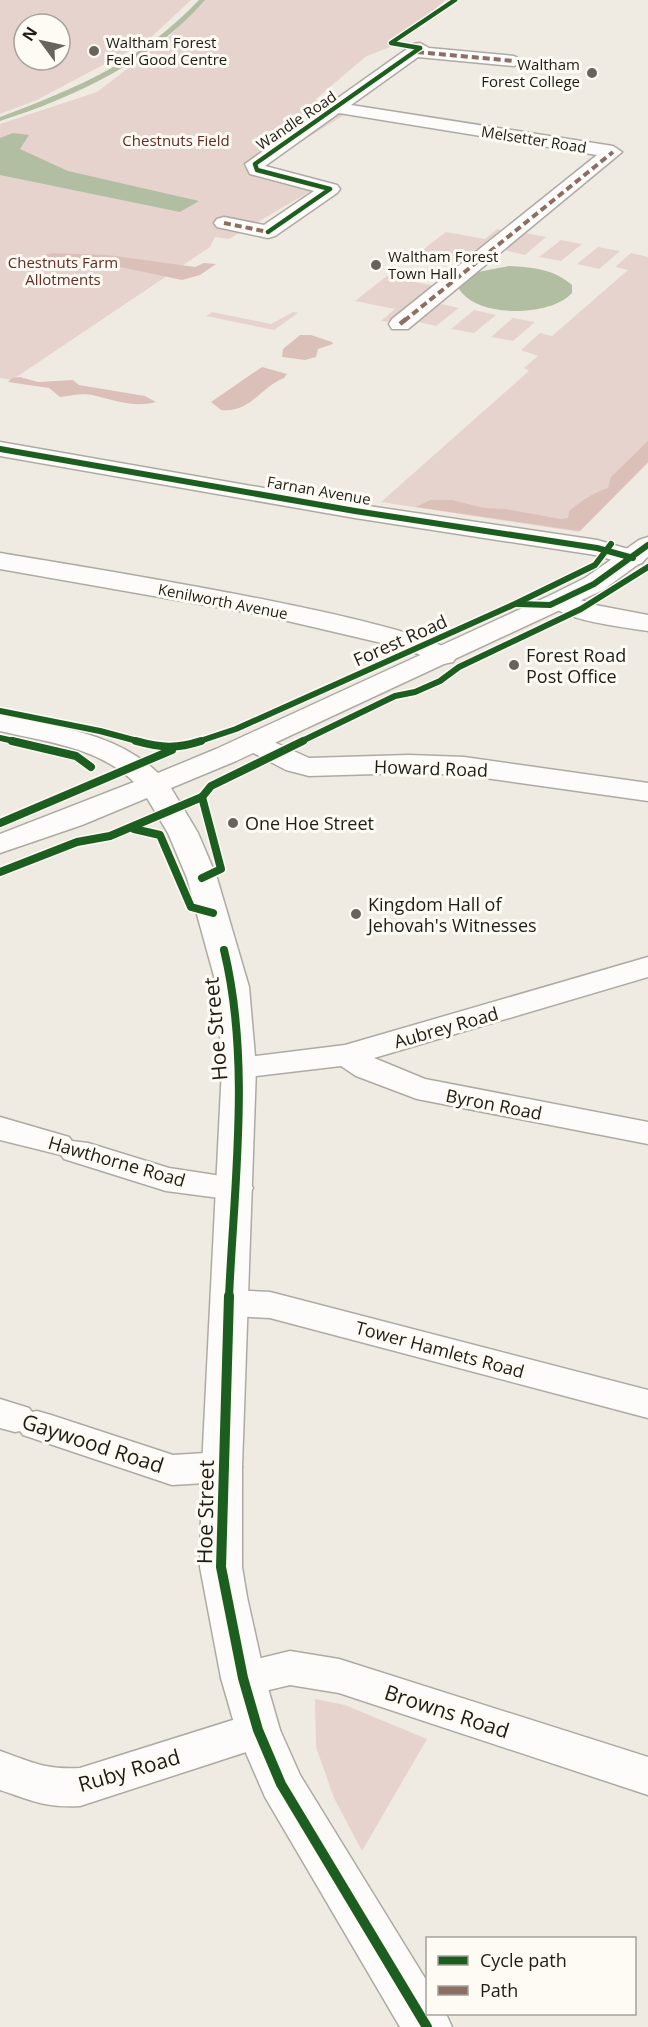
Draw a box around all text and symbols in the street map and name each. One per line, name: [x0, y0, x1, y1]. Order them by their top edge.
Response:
north arrow: [12, 12, 72, 72]
text: N: [17, 22, 42, 45]
place label: Waltham Forest Feel Good Centre: [106, 32, 227, 69]
marker: Waltham Forest Feel Good Centre: [87, 44, 101, 58]
place label: Waltham Forest College: [481, 54, 580, 91]
marker: Waltham Forest College: [585, 66, 599, 80]
street label: Wandle Road: [252, 86, 340, 154]
street label: Melsetter Road: [480, 121, 588, 157]
park label: Chestnuts Field: [122, 130, 230, 150]
place label: Waltham Forest Town Hall: [388, 246, 498, 283]
park label: Chestnuts Farm Allotments: [8, 252, 118, 289]
marker: Waltham Forest Town Hall: [369, 258, 383, 272]
street label: Farnan Avenue: [266, 471, 372, 509]
street label: Kenilworth Avenue: [156, 579, 290, 623]
street label: Forest Road: [349, 609, 451, 671]
place label: Forest Road Post Office: [526, 643, 626, 688]
marker: Forest Road Post Office: [507, 658, 521, 672]
street label: Howard Road: [374, 754, 488, 782]
place label: One Hoe Street: [245, 811, 374, 835]
marker: One Hoe Street: [226, 816, 240, 830]
place label: Kingdom Hall of Jehovah's Witnesses: [366, 892, 537, 937]
marker: Kingdom Hall of Jehovah's Witnesses: [349, 907, 363, 921]
street label: Hoe Street: [197, 976, 233, 1082]
street label: Aubrey Road: [391, 1001, 501, 1053]
street label: Byron Road: [444, 1083, 544, 1125]
street label: Hawthorne Road: [46, 1130, 188, 1192]
street label: Tower Hamlets Road: [353, 1315, 527, 1383]
street label: Gaywood Road: [19, 1407, 167, 1479]
street label: Hoe Street: [190, 1460, 220, 1564]
street label: Browns Road: [381, 1678, 513, 1744]
street label: Ruby Road: [75, 1742, 183, 1798]
legend: [426, 1937, 636, 2015]
text: Cycle path: [480, 1948, 567, 1972]
text: Path: [480, 1978, 518, 2002]

